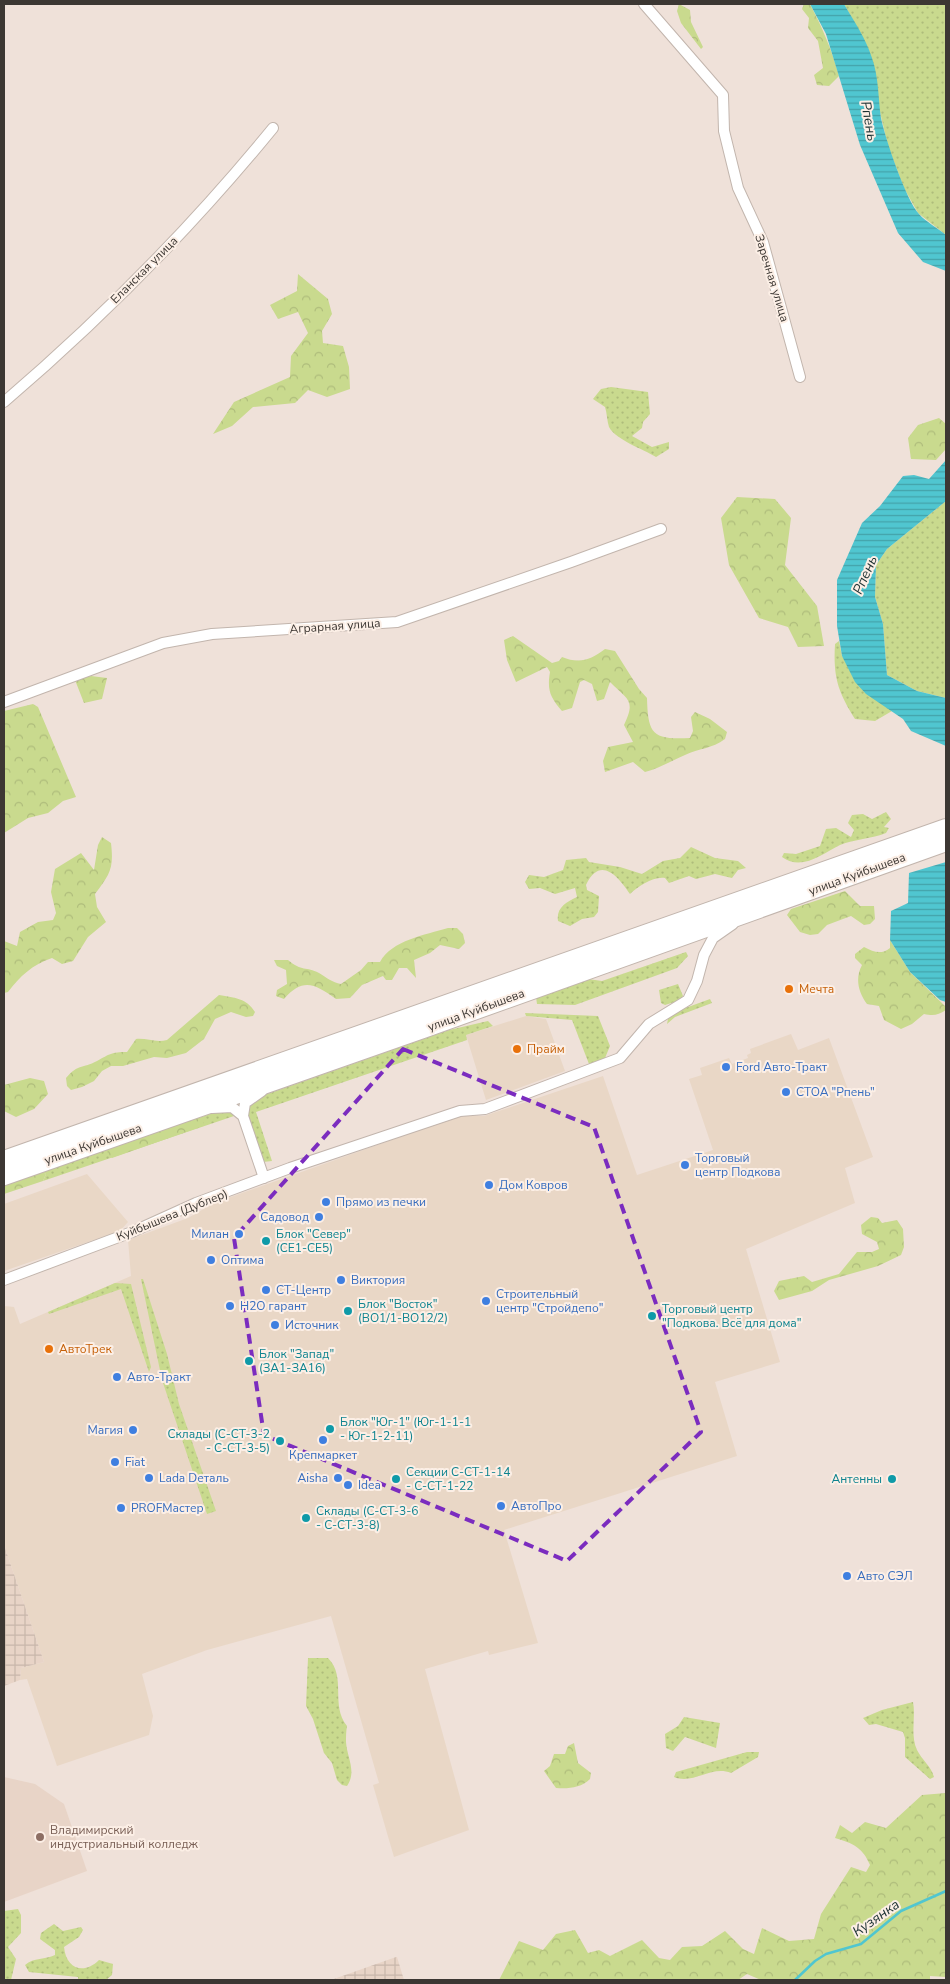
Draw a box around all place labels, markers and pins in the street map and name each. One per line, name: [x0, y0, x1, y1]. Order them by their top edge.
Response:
place label: Мечта: [799, 981, 834, 997]
marker: Мечта: [783, 983, 795, 995]
place label: Прайм: [527, 1041, 565, 1057]
marker: Прайм: [511, 1043, 523, 1055]
place label: Ford Авто-Тракт: [736, 1059, 828, 1075]
marker: Ford Авто-Тракт: [720, 1061, 732, 1073]
place label: СТОА "Рпень": [796, 1084, 875, 1100]
marker: СТОА "Рпень": [780, 1086, 792, 1098]
place label: Торговый центр Подкова: [695, 1150, 780, 1180]
marker: Торговый центр Подкова: [679, 1159, 691, 1171]
place label: Дом Ковров: [499, 1177, 568, 1193]
marker: Дом Ковров: [483, 1179, 495, 1191]
place label: Прямо из печки: [336, 1194, 426, 1210]
marker: Прямо из печки: [320, 1196, 332, 1208]
place label: Садовод: [260, 1209, 309, 1225]
marker: Садовод: [313, 1211, 325, 1223]
place label: Милан: [191, 1226, 229, 1242]
place label: Блок "Север" (СЕ1-СЕ5): [276, 1226, 351, 1256]
marker: Милан: [233, 1228, 245, 1240]
marker: Блок "Север" (СЕ1-СЕ5): [260, 1235, 272, 1247]
place label: Оптима: [221, 1252, 264, 1268]
marker: Оптима: [205, 1254, 217, 1266]
place label: Виктория: [351, 1272, 405, 1288]
marker: Виктория: [335, 1274, 347, 1286]
place label: СТ-Центр: [276, 1282, 331, 1298]
marker: СТ-Центр: [260, 1284, 272, 1296]
place label: Строительный центр "Стройдепо": [496, 1286, 603, 1316]
marker: Строительный центр "Стройдепо": [480, 1295, 492, 1307]
place label: Блок "Восток" (ВО1/1-ВО12/2): [358, 1296, 448, 1326]
place label: H2O гарант: [240, 1298, 307, 1314]
marker: H2O гарант: [224, 1300, 236, 1312]
place label: Торговый центр "Подкова. Всё для дома": [662, 1301, 802, 1331]
marker: Блок "Восток" (ВО1/1-ВО12/2): [342, 1305, 354, 1317]
marker: Торговый центр "Подкова. Всё для дома": [646, 1310, 658, 1322]
place label: Источник: [285, 1317, 339, 1333]
marker: Источник: [269, 1319, 281, 1331]
place label: АвтоТрек: [59, 1341, 112, 1357]
marker: АвтоТрек: [43, 1343, 55, 1355]
place label: Блок "Запад" (ЗА1-ЗА16): [259, 1346, 334, 1376]
marker: Блок "Запад" (ЗА1-ЗА16): [243, 1355, 255, 1367]
place label: Авто-Тракт: [127, 1369, 191, 1385]
marker: Авто-Тракт: [111, 1371, 123, 1383]
place label: Блок "Юг-1" (Юг-1-1-1 - Юг-1-2-11): [340, 1414, 471, 1444]
place label: Магия: [88, 1422, 123, 1438]
marker: Блок "Юг-1" (Юг-1-1-1 - Юг-1-2-11): [324, 1423, 336, 1435]
marker: Магия: [127, 1424, 139, 1436]
place label: Склады (С-СТ-3-2 - С-СТ-3-5): [167, 1426, 270, 1456]
marker: Крепмаркет: [317, 1434, 329, 1446]
marker: Склады (С-СТ-3-2 - С-СТ-3-5): [274, 1435, 286, 1447]
place label: Крепмаркет: [289, 1447, 358, 1463]
place label: Fiat: [125, 1454, 146, 1470]
marker: Fiat: [109, 1456, 121, 1468]
place label: Секции С-СТ-1-14 - С-СТ-1-22: [406, 1464, 510, 1494]
place label: Lada Dеталь: [159, 1470, 229, 1486]
place label: Aisha: [298, 1470, 328, 1486]
place label: Антенны: [832, 1471, 882, 1487]
marker: Lada Dеталь: [143, 1472, 155, 1484]
marker: Aisha: [332, 1472, 344, 1484]
marker: Секции С-СТ-1-14 - С-СТ-1-22: [390, 1473, 402, 1485]
marker: Антенны: [886, 1473, 898, 1485]
place label: Idea: [358, 1477, 381, 1493]
marker: Idea: [342, 1479, 354, 1491]
place label: АвтоПро: [511, 1498, 562, 1514]
place label: PROFМастер: [131, 1500, 204, 1516]
marker: АвтоПро: [495, 1500, 507, 1512]
marker: PROFМастер: [115, 1502, 127, 1514]
place label: Склады (С-СТ-3-6 - С-СТ-3-8): [316, 1503, 419, 1533]
marker: Склады (С-СТ-3-6 - С-СТ-3-8): [300, 1512, 312, 1524]
place label: Авто СЭЛ: [857, 1568, 913, 1584]
marker: Авто СЭЛ: [841, 1570, 853, 1582]
place label: Владимирский индустриальный колледж: [50, 1822, 199, 1852]
marker: Владимирский индустриальный колледж: [34, 1831, 46, 1843]

